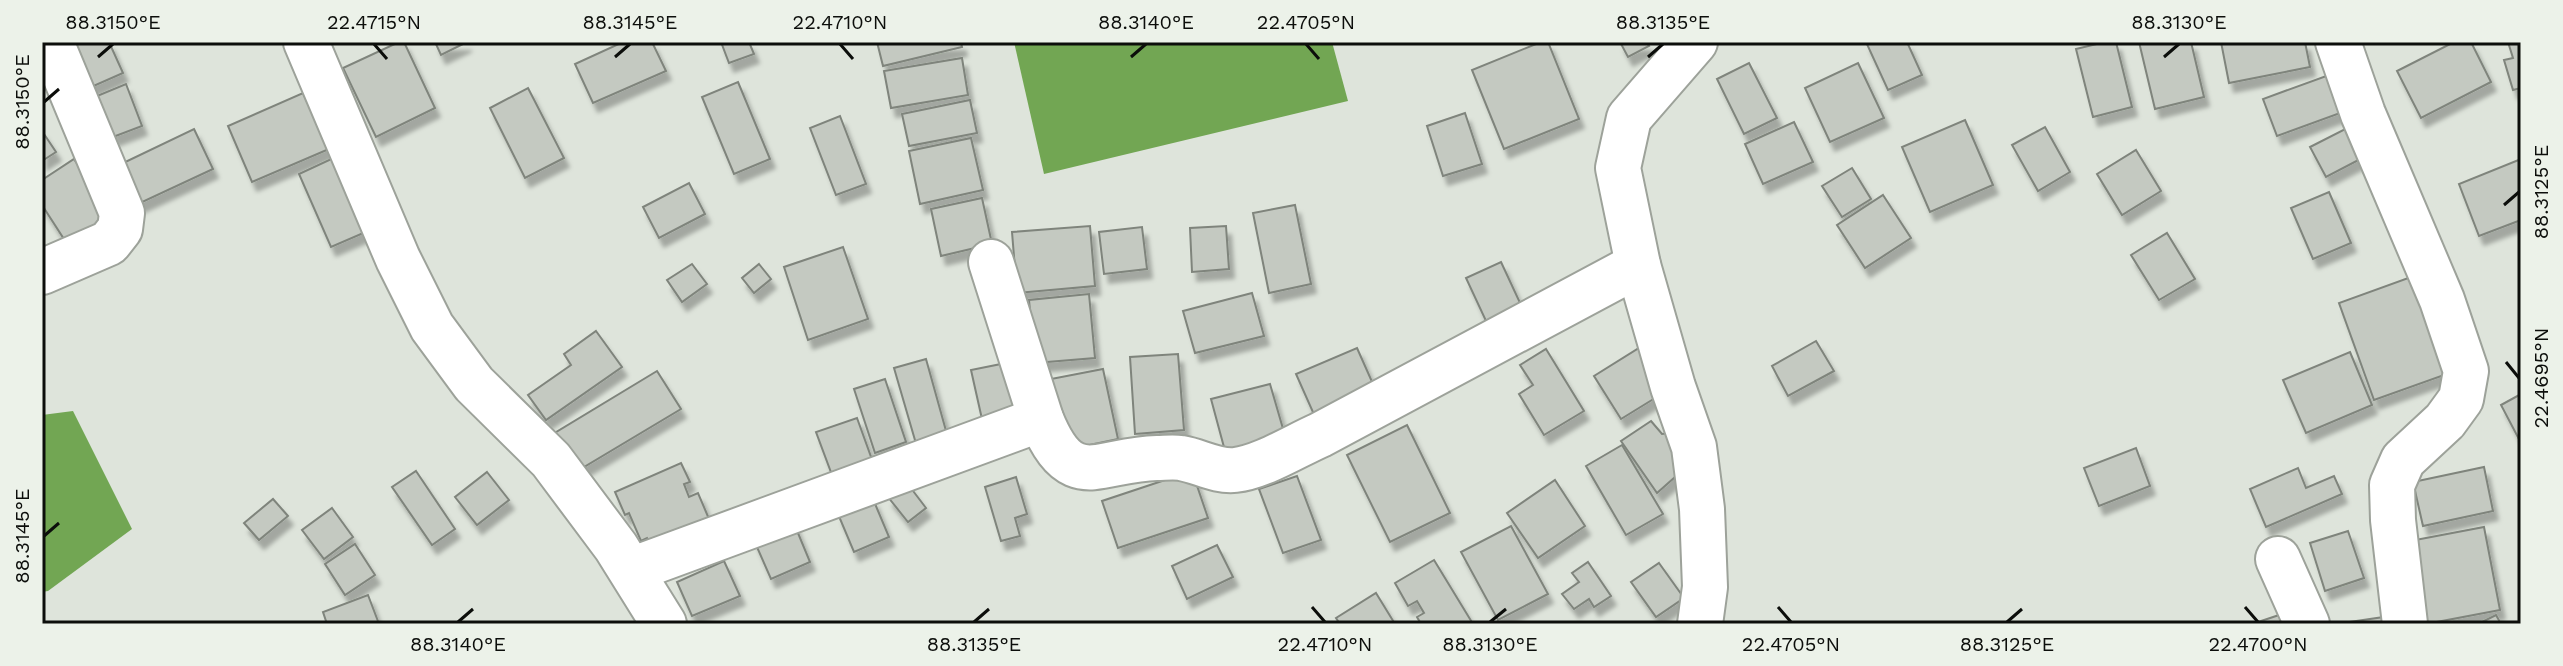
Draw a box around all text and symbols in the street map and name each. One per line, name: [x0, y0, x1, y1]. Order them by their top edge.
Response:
text: 88.3150°E: [65, 10, 161, 34]
text: 22.4715°N: [327, 10, 421, 34]
text: 88.3145°E: [582, 10, 678, 34]
text: 22.4710°N: [793, 10, 888, 34]
text: 88.3140°E: [1098, 10, 1194, 34]
text: 22.4705°N: [1257, 10, 1355, 34]
text: 88.3135°E: [1616, 10, 1710, 34]
text: 88.3130°E: [2131, 10, 2227, 34]
text: 88.3150°E: [10, 54, 34, 150]
text: 88.3125°E: [2529, 145, 2553, 239]
text: 22.4695°N: [2529, 328, 2553, 428]
text: 88.3145°E: [10, 488, 34, 584]
text: 88.3140°E: [410, 632, 506, 656]
text: 88.3135°E: [927, 632, 1021, 656]
text: 22.4710°N: [1278, 632, 1373, 656]
text: 88.3130°E: [1442, 632, 1538, 656]
text: 22.4705°N: [1742, 632, 1840, 656]
text: 88.3125°E: [1960, 632, 2054, 656]
text: 22.4700°N: [2208, 632, 2308, 656]

